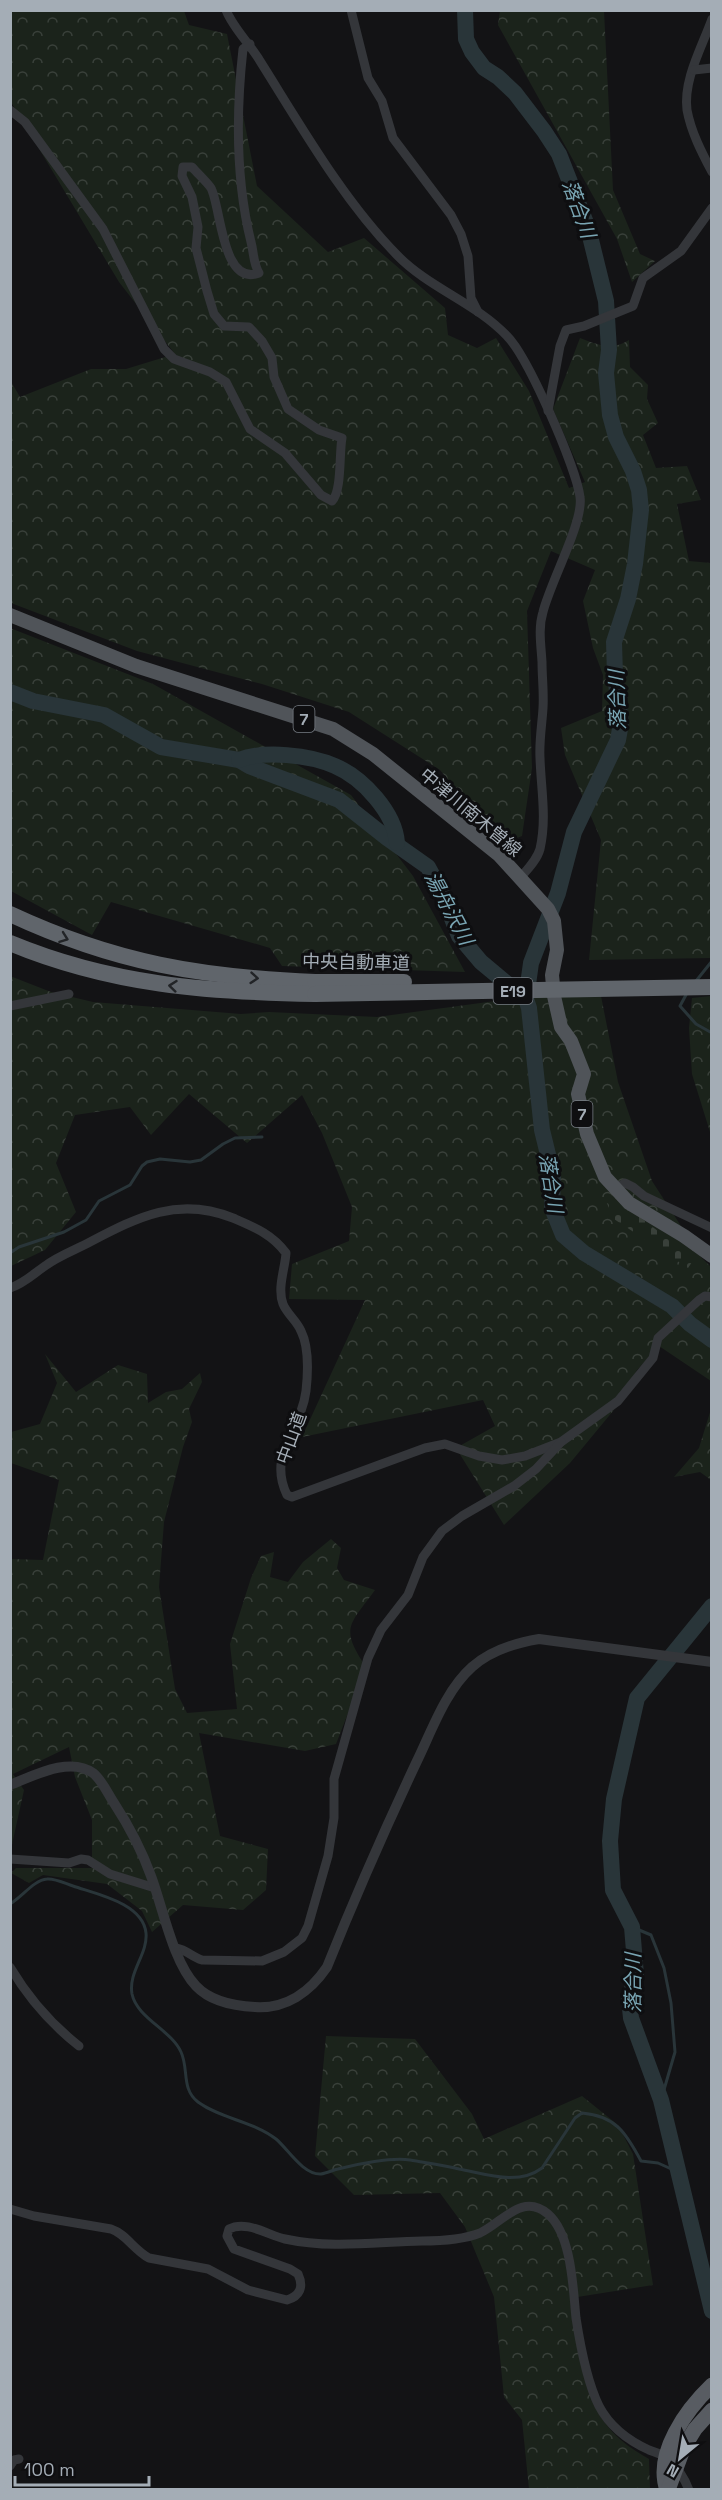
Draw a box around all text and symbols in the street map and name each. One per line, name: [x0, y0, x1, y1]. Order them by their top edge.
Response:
water label: 落合川: [557, 176, 602, 244]
water label: 落合川: [603, 668, 631, 730]
road number: 7: [294, 706, 314, 732]
street label: 中津川南木曽線: [415, 763, 527, 861]
water label: 湯舟沢川: [419, 867, 480, 951]
one-way arrow: [58, 930, 69, 943]
street label: 中央自動車道: [302, 950, 410, 974]
one-way arrow: [249, 971, 258, 984]
road number: E19: [494, 978, 532, 1004]
one-way arrow: [168, 980, 177, 993]
road number: 7: [572, 1101, 592, 1127]
water label: 落合川: [533, 1151, 569, 1217]
street label: 中山道: [271, 1409, 311, 1467]
water label: 落合川: [620, 1951, 646, 2013]
north arrow: [650, 2428, 710, 2488]
scale bar: [15, 2449, 148, 2487]
text: 100 m: [24, 2458, 75, 2481]
text: N: [663, 2459, 683, 2482]

